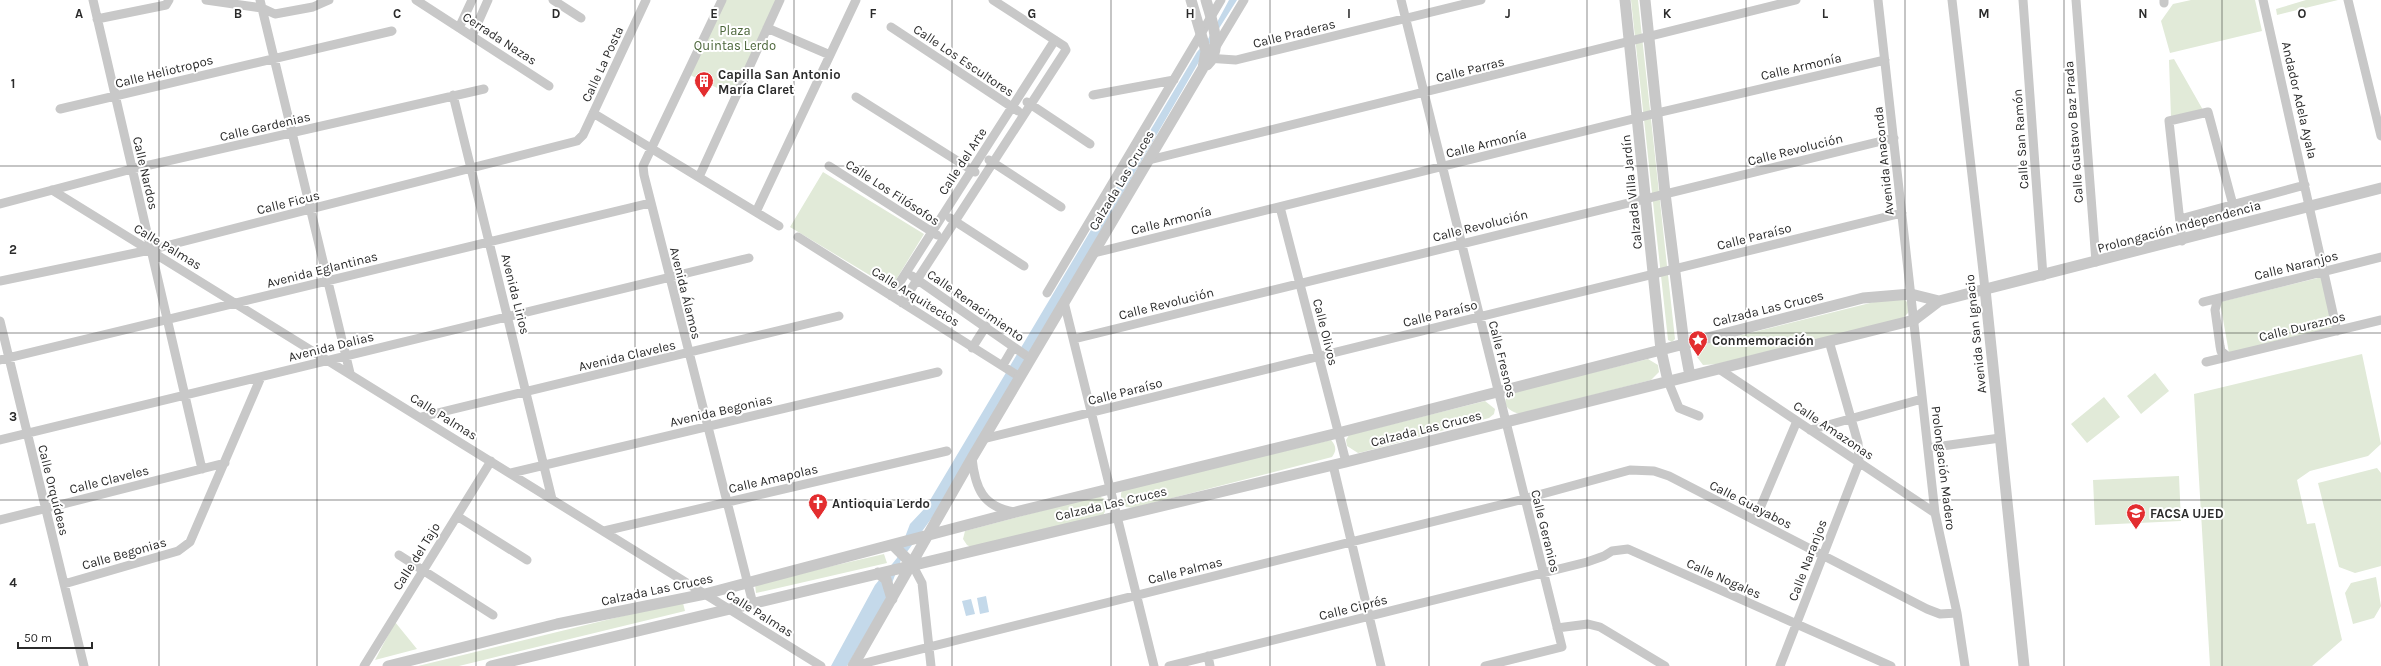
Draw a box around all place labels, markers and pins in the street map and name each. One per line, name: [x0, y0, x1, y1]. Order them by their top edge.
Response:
place label: Capilla San Antonio María Claret: [718, 67, 841, 97]
building icon: Capilla San Antonio María Claret: [693, 70, 715, 98]
place icon: Conmemoración: [1687, 329, 1709, 357]
place label: Conmemoración: [1712, 333, 1814, 348]
church icon: Antioquia Lerdo: [807, 492, 829, 520]
place label: Antioquia Lerdo: [832, 496, 930, 512]
school or university icon: FACSA UJED: [2125, 502, 2147, 530]
place label: FACSA UJED: [2150, 506, 2224, 521]

